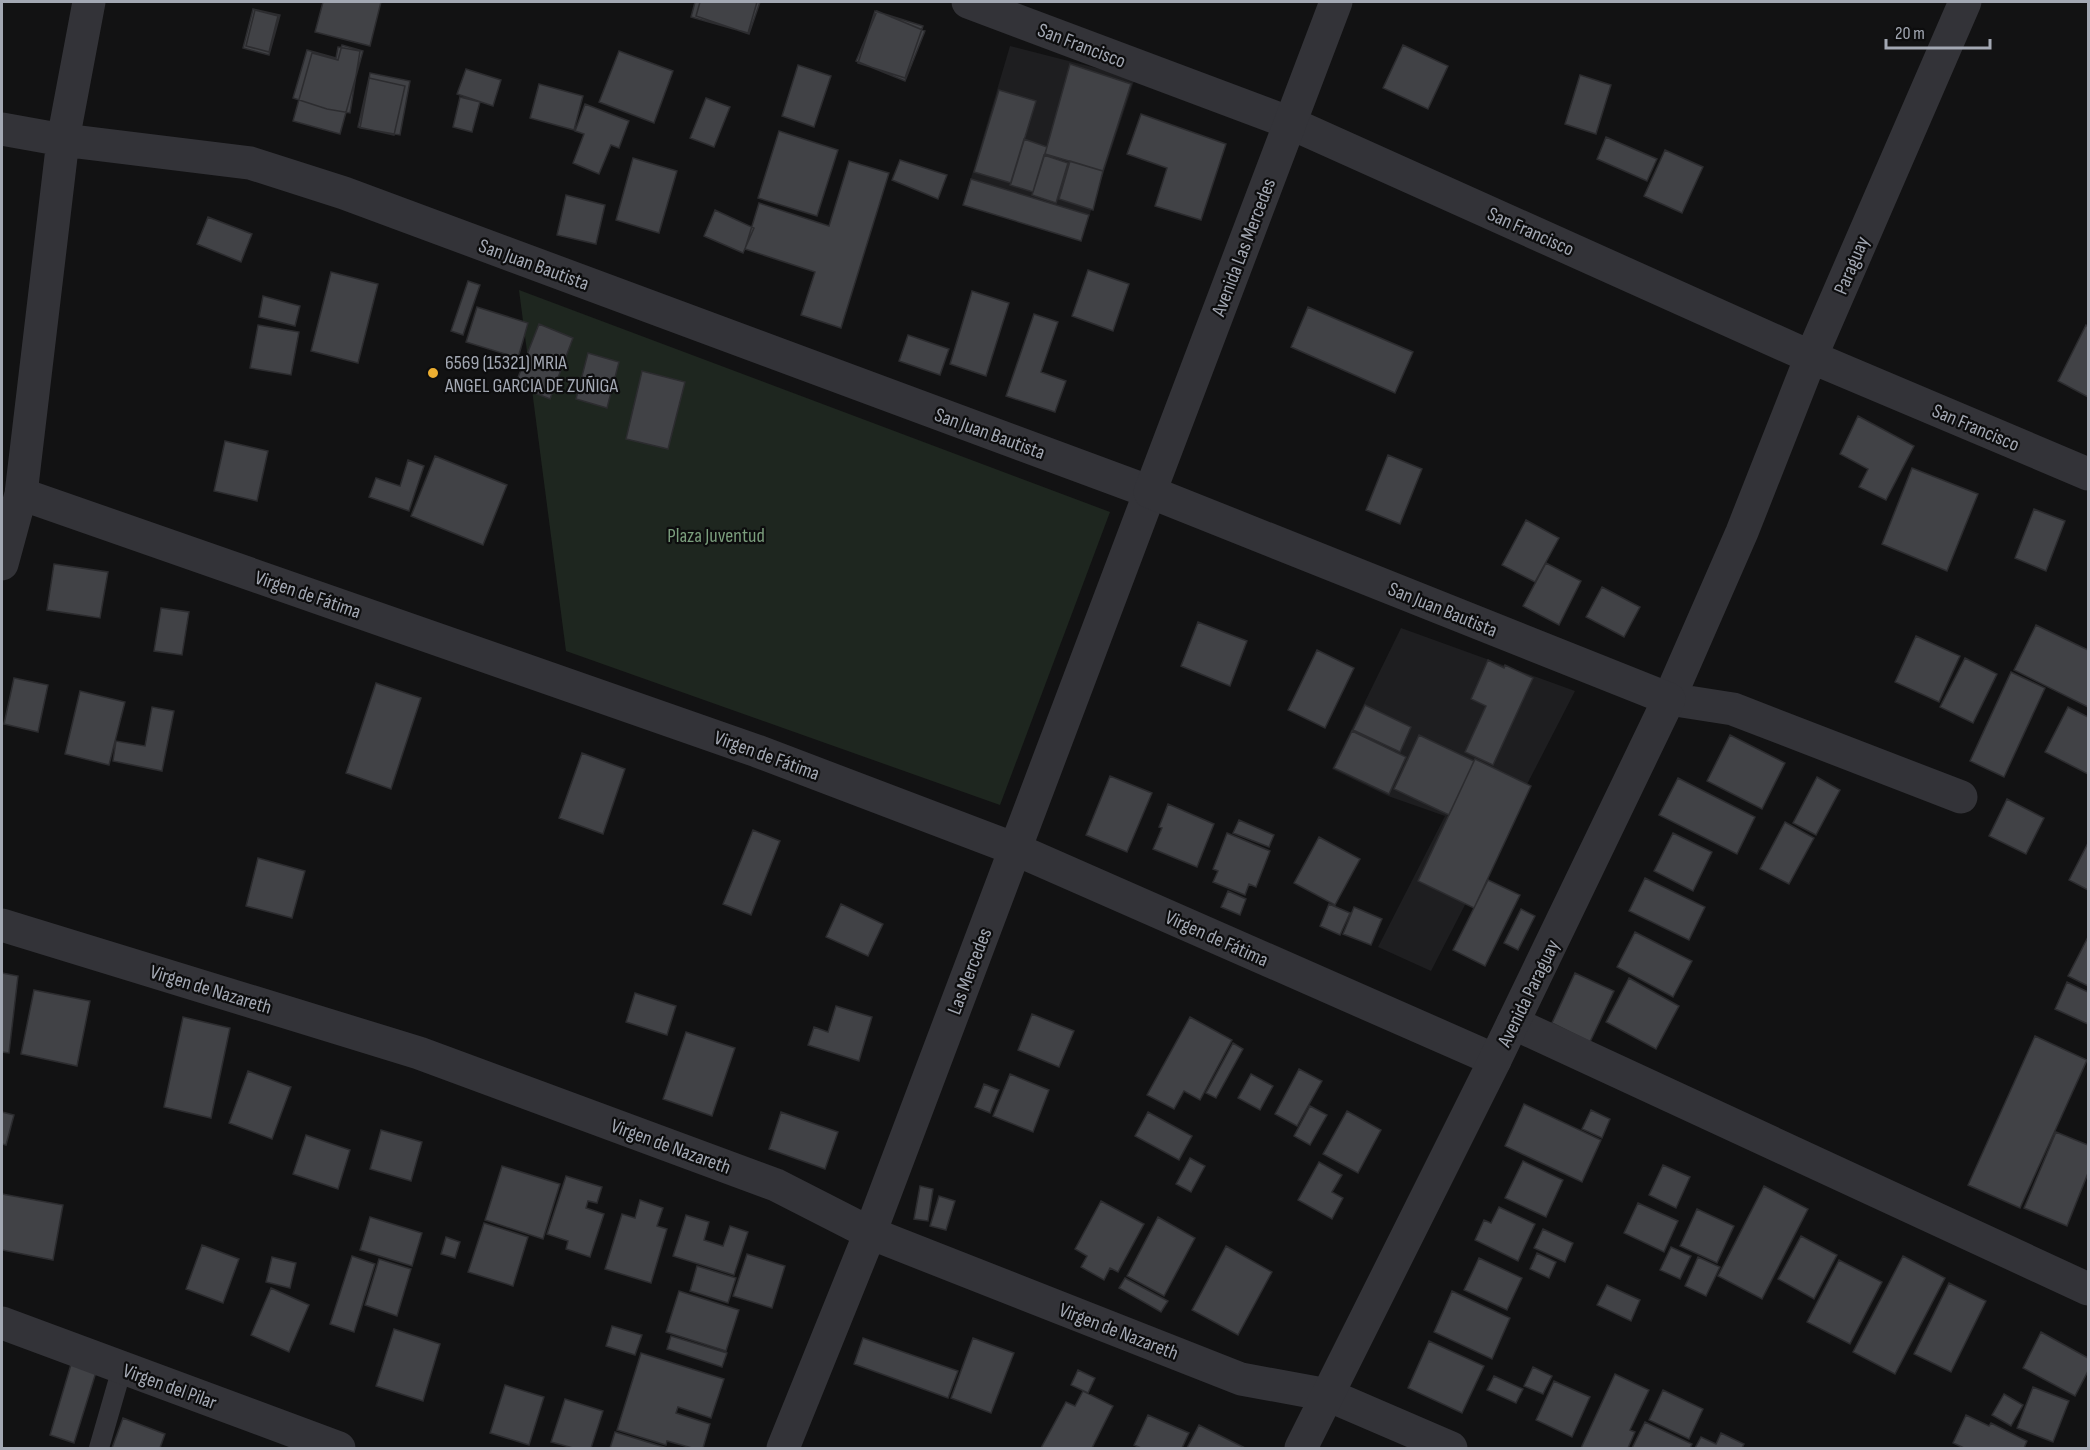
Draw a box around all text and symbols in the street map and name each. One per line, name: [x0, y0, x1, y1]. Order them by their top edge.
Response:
scale bar: [1886, 12, 1990, 50]
street label: San Francisco: [1034, 18, 1129, 74]
text: 20 m: [1895, 23, 1925, 44]
street label: Avenida Las Mercedes: [1206, 175, 1281, 321]
street label: San Francisco: [1484, 202, 1578, 262]
street label: Paraguay: [1829, 233, 1875, 298]
street label: San Juan Bautista: [475, 234, 592, 296]
place label: 6569 (15321) MRIA ANGEL GARCIA DE ZUÑIGA: [444, 351, 618, 398]
marker: 6569 (15321) MRIA ANGEL GARCIA DE ZUÑIGA: [426, 366, 440, 380]
street label: San Francisco: [1928, 399, 2023, 457]
street label: San Juan Bautista: [931, 403, 1048, 465]
park label: Plaza Juventud: [667, 524, 765, 548]
street label: Virgen de Fátima: [252, 566, 364, 624]
street label: San Juan Bautista: [1385, 577, 1501, 643]
street label: Virgen de Fátima: [711, 726, 823, 786]
street label: Virgen de Fátima: [1161, 905, 1272, 972]
street label: Las Mercedes: [943, 925, 997, 1018]
street label: Avenida Paraguay: [1492, 936, 1565, 1052]
street label: Virgen de Nazareth: [147, 960, 274, 1020]
street label: Virgen de Nazareth: [607, 1114, 734, 1180]
street label: Virgen de Nazareth: [1056, 1298, 1182, 1366]
street label: Virgen del Pilar: [119, 1359, 220, 1415]

